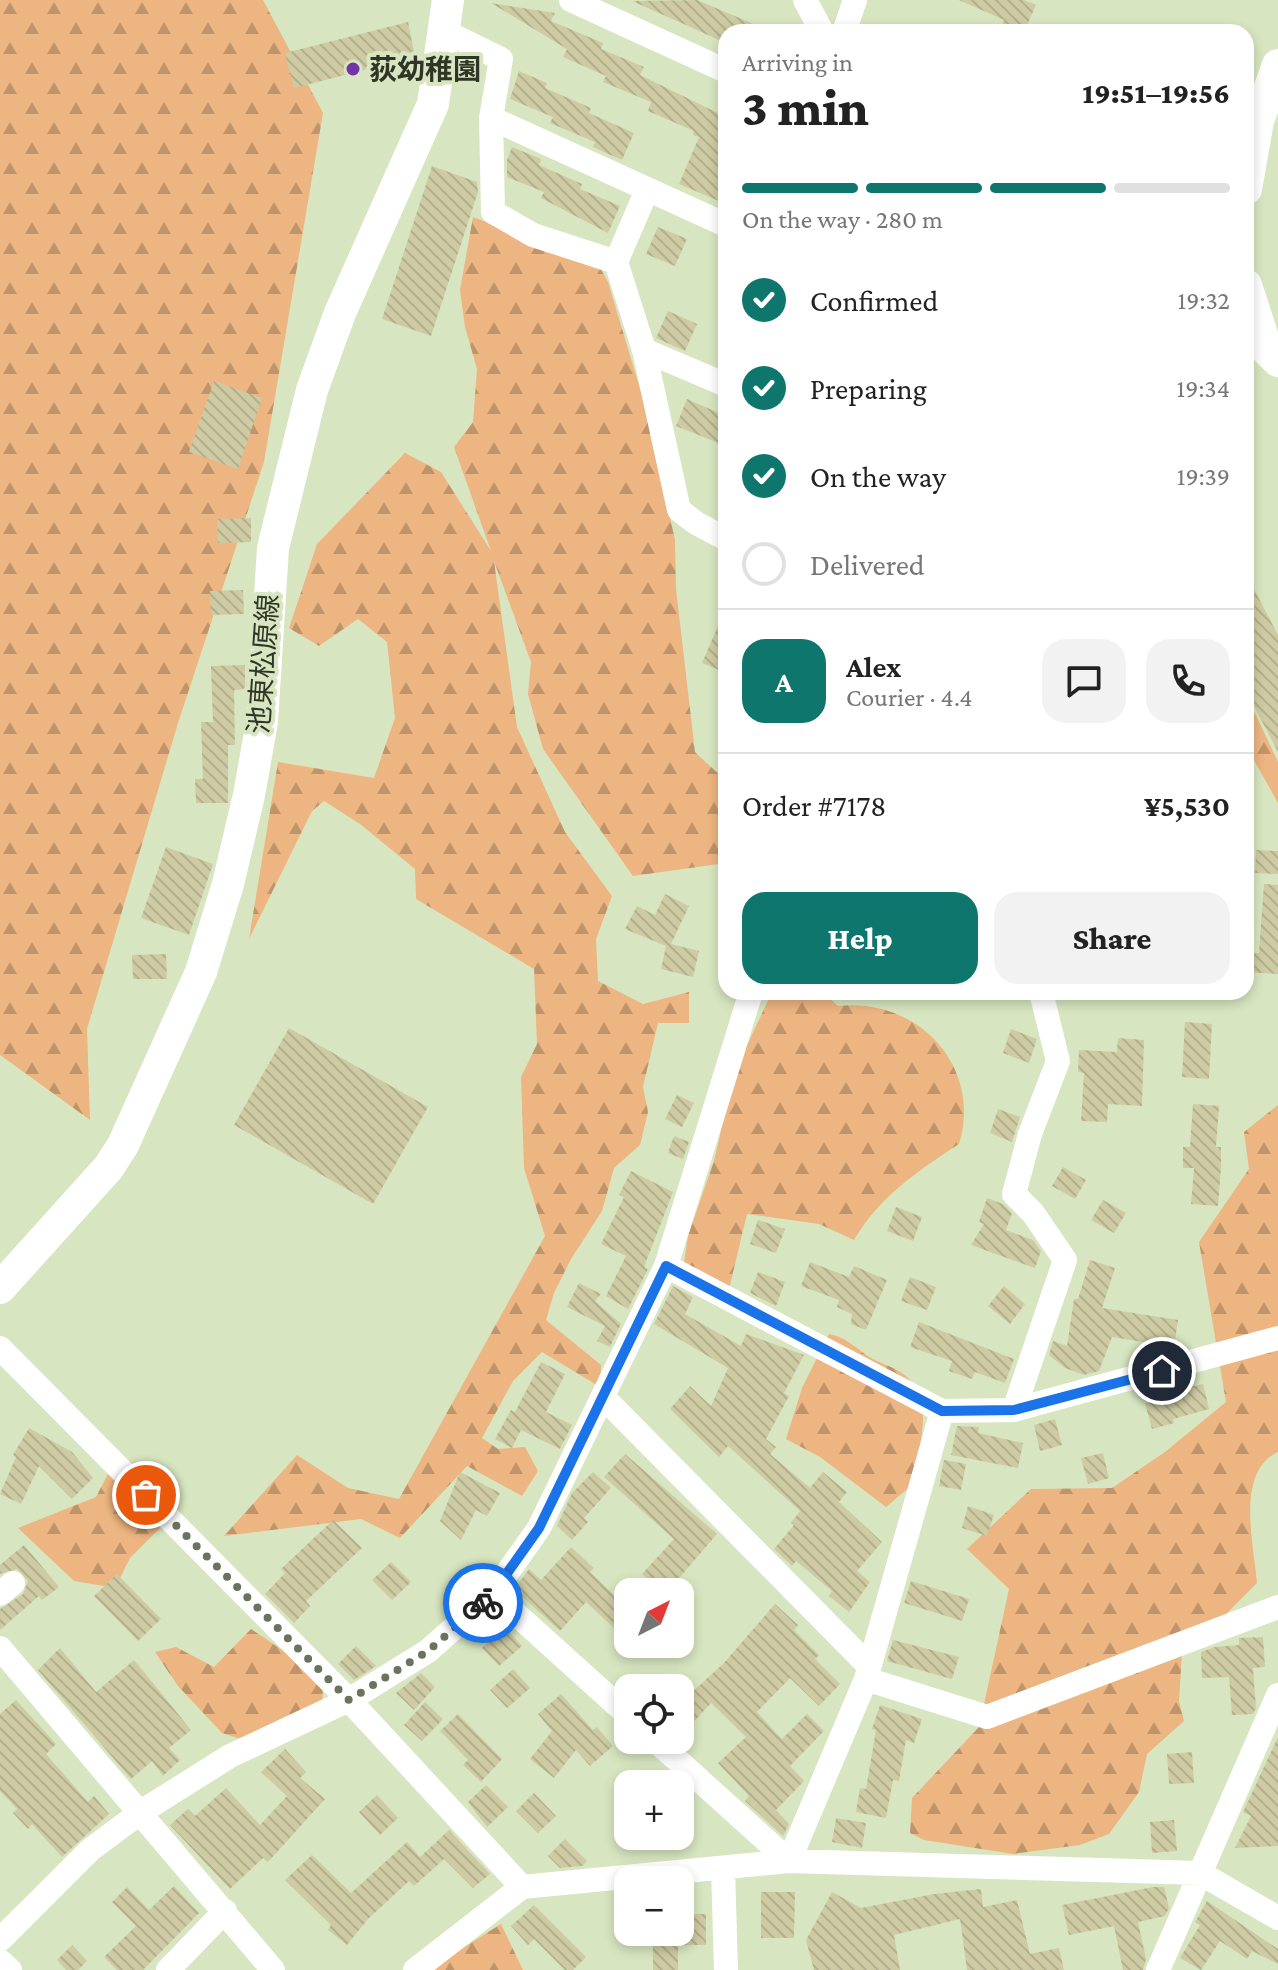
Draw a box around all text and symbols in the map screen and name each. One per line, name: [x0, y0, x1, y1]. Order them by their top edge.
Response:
text: Arriving in: [742, 48, 853, 77]
place label: 荻幼稚園: [369, 54, 481, 85]
marker: 荻幼稚園: [344, 60, 362, 78]
text: 19:51–19:56: [1082, 76, 1230, 109]
text: 3 min: [742, 78, 869, 136]
text: On the way · 280 m: [742, 205, 943, 234]
icon: check: [742, 278, 786, 322]
text: Confirmed: [810, 284, 938, 317]
text: 19:32: [1178, 286, 1230, 315]
icon: check: [742, 366, 786, 410]
text: Preparing: [810, 372, 927, 405]
text: 19:34: [1177, 374, 1230, 403]
icon: check: [742, 454, 786, 498]
text: On the way: [810, 460, 946, 493]
text: 19:39: [1177, 462, 1230, 491]
text: Delivered: [810, 548, 925, 581]
street label: 池東松原線: [243, 593, 284, 735]
button: chat: [1042, 639, 1126, 723]
button: phone: [1146, 639, 1230, 723]
text: Alex: [846, 650, 901, 683]
text: A: [775, 665, 793, 698]
text: Courier · 4.4: [846, 683, 972, 712]
text: Order #7178: [742, 789, 886, 822]
text: ¥5,530: [1144, 789, 1230, 822]
button: Help: [742, 892, 978, 984]
button: Share: [994, 892, 1230, 984]
pin: [1128, 1337, 1196, 1405]
icon: home: [1140, 1349, 1184, 1393]
pin: [112, 1461, 180, 1529]
icon: bag: [124, 1473, 168, 1517]
courier: [443, 1563, 523, 1643]
north arrow: [614, 1578, 694, 1658]
map controls: [614, 1578, 694, 1946]
icon: bike: [461, 1581, 505, 1625]
button: locate: [614, 1674, 694, 1754]
button: +: [614, 1770, 694, 1850]
button: −: [614, 1866, 694, 1946]

